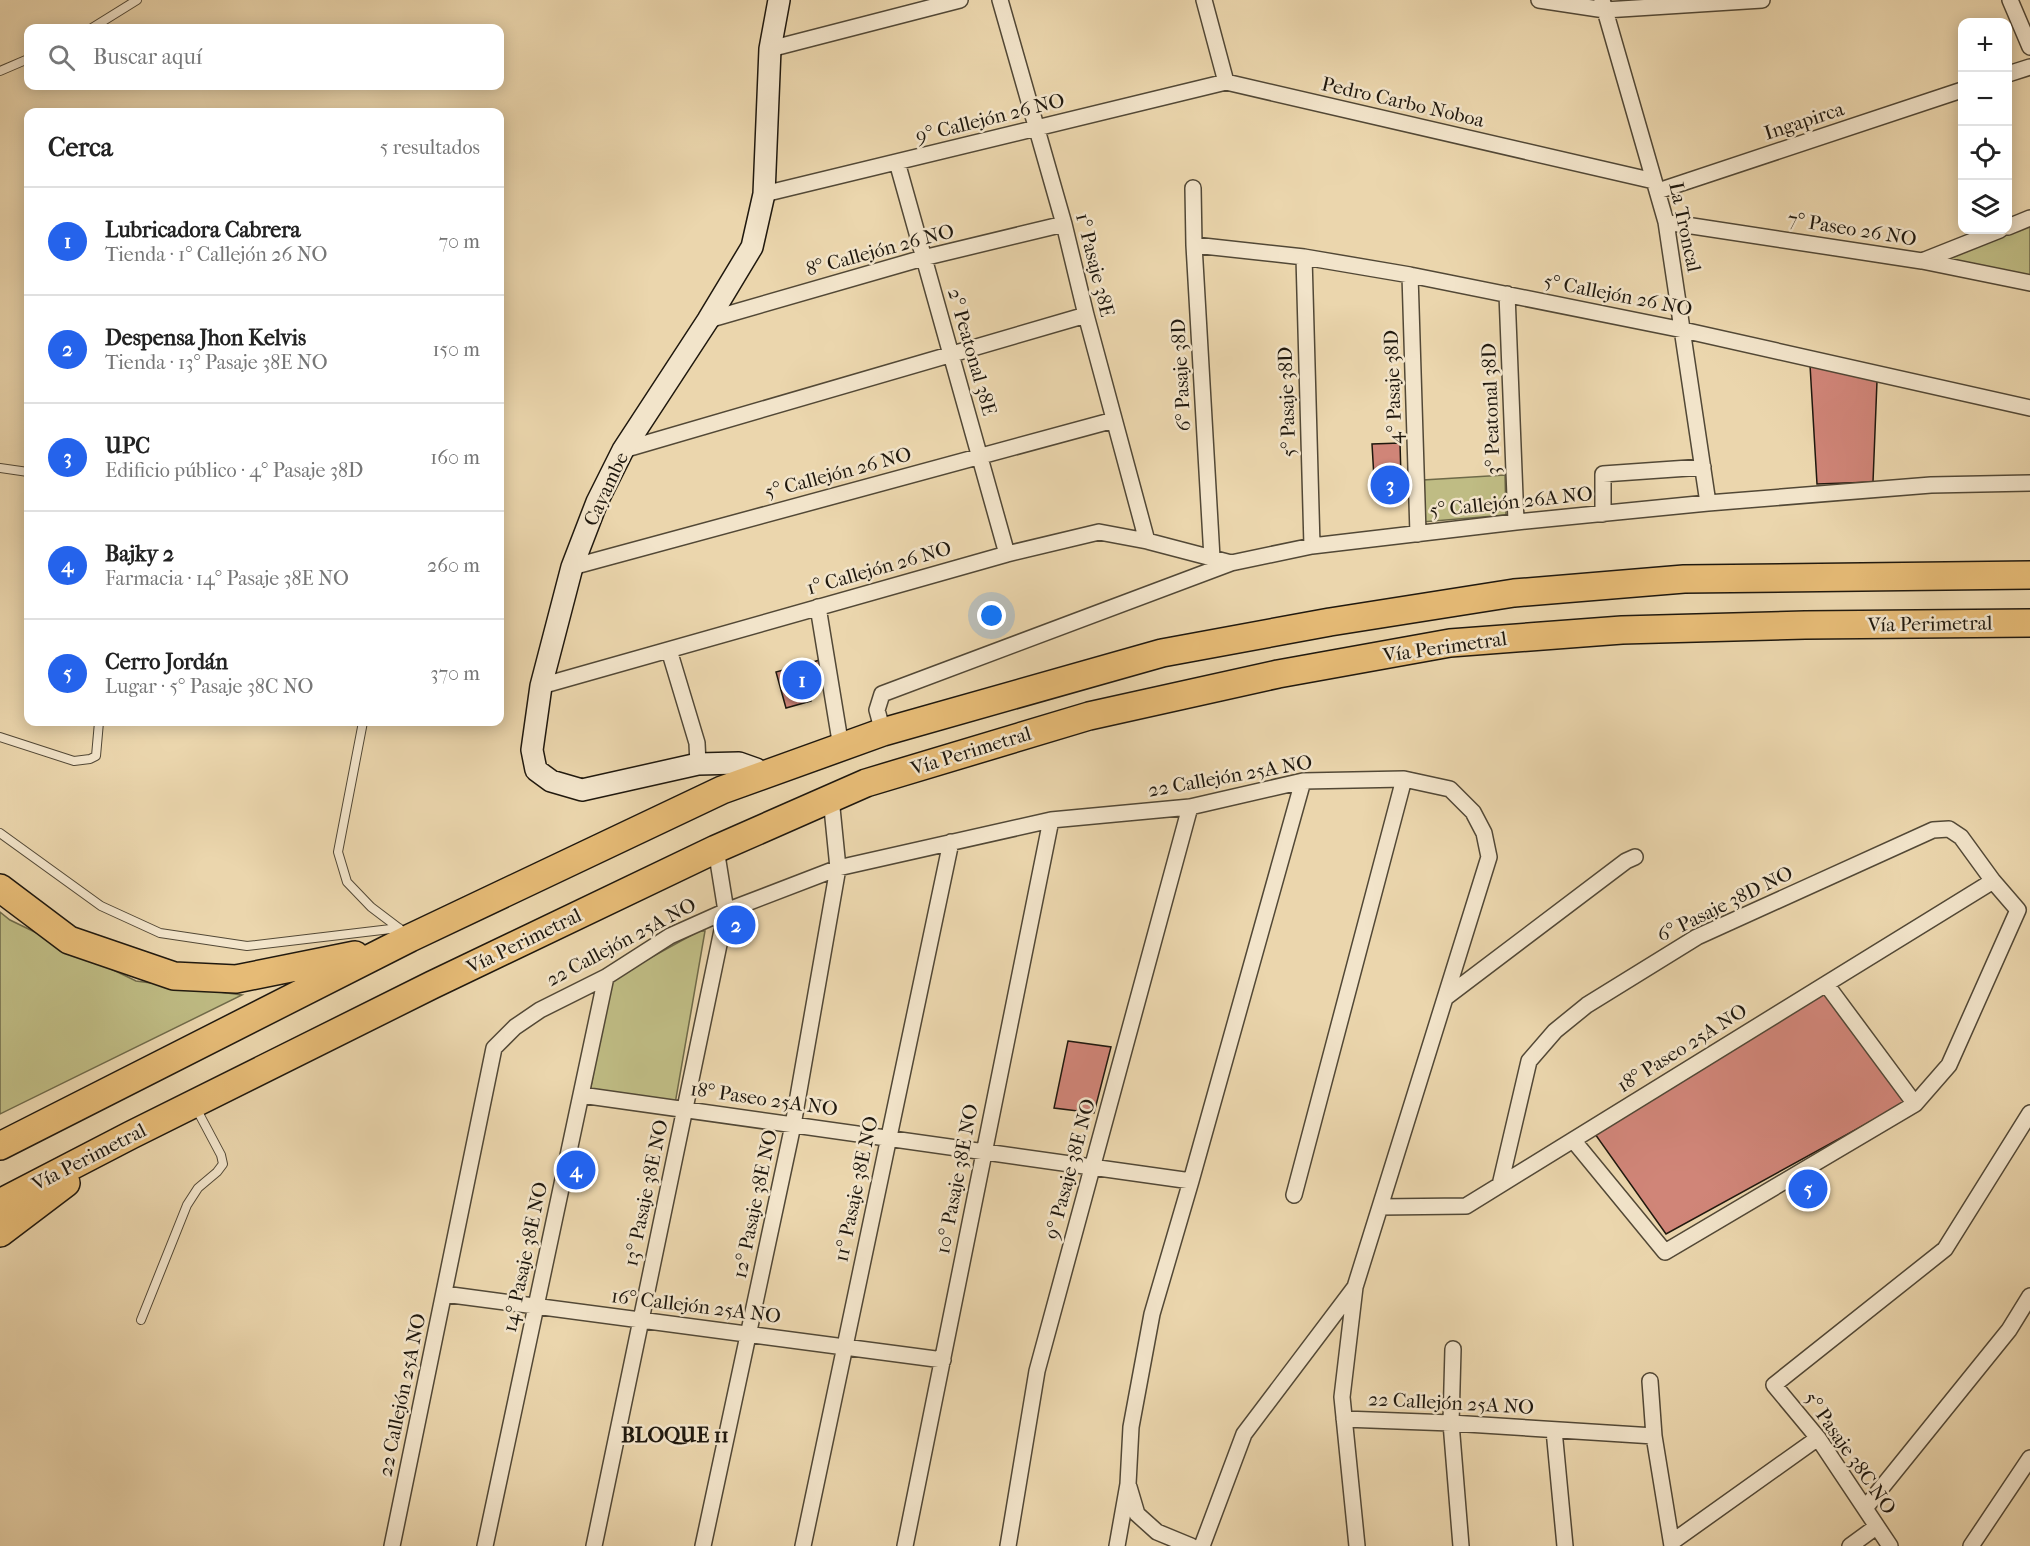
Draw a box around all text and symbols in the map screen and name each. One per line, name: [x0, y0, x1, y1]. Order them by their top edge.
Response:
map controls: [1958, 18, 2012, 234]
button: +: [1958, 18, 2012, 72]
search box: [24, 24, 504, 90]
icon: search: [45, 41, 78, 74]
text: Buscar aquí: [93, 44, 202, 70]
street label: Pedro Carbo Noboa: [1319, 72, 1487, 132]
button: −: [1958, 72, 2012, 126]
street label: 9° Callejón 26 NO: [913, 88, 1067, 148]
street label: Ingapirca: [1761, 97, 1848, 145]
button: locate: [1958, 126, 2012, 180]
text: Cerca: [48, 132, 113, 163]
text: 5 resultados: [380, 136, 480, 159]
street label: La Troncal: [1664, 180, 1706, 274]
button: layers: [1958, 180, 2012, 234]
street label: 7° Paseo 26 NO: [1786, 207, 1918, 251]
street label: 1° Pasaje 38E: [1071, 211, 1119, 319]
text: Lubricadora Cabrera: [105, 217, 301, 243]
street label: 8° Callejón 26 NO: [803, 219, 957, 281]
text: 1: [64, 230, 71, 253]
text: 70 m: [438, 230, 480, 253]
text: Tienda · 1° Callejón 26 NO: [105, 243, 327, 266]
street label: 5° Callejón 26 NO: [1542, 269, 1694, 321]
street label: 2° Peatonal 38E: [943, 286, 1001, 418]
street label: 6° Pasaje 38D: [1167, 318, 1195, 432]
text: Despensa Jhon Kelvis: [105, 325, 306, 351]
street label: 4° Pasaje 38D: [1380, 330, 1406, 444]
text: 2: [62, 338, 73, 361]
text: 150 m: [432, 338, 480, 361]
street label: 3° Peatonal 38D: [1477, 343, 1505, 475]
street label: 5° Pasaje 38D: [1274, 346, 1300, 458]
text: Tienda · 13° Pasaje 38E NO: [105, 351, 327, 374]
text: UPC: [105, 433, 150, 459]
street label: 5° Callejón 26 NO: [762, 442, 914, 504]
text: 3: [63, 446, 72, 469]
text: 160 m: [430, 446, 480, 469]
street label: Cayambe: [579, 448, 633, 530]
text: Edificio público · 4° Pasaje 38D: [105, 459, 363, 482]
pin: 3: [1370, 462, 1410, 508]
street label: 5° Callejón 26A NO: [1428, 482, 1594, 522]
street label: 1° Callejón 26 NO: [804, 536, 954, 600]
text: Bajky 2: [105, 541, 174, 567]
text: 4: [62, 554, 73, 577]
text: 260 m: [427, 554, 480, 577]
text: Farmacia · 14° Pasaje 38E NO: [105, 567, 349, 590]
your location: [977, 601, 1006, 630]
street label: Vía Perimetral: [1866, 611, 1993, 637]
street label: Vía Perimetral: [1381, 627, 1509, 667]
text: Cerro Jordán: [105, 649, 228, 675]
pin: 1: [782, 658, 822, 702]
text: 5: [63, 662, 72, 685]
text: 370 m: [430, 662, 480, 685]
text: Lugar · 5° Pasaje 38C NO: [105, 675, 313, 698]
street label: Vía Perimetral: [907, 722, 1034, 781]
street label: 22 Callejón 25A NO: [1146, 750, 1314, 802]
street label: 6° Pasaje 38D NO: [1653, 861, 1797, 947]
street label: 22 Callejón 25A NO: [542, 893, 700, 991]
pin: 2: [716, 902, 756, 948]
street label: Vía Perimetral: [462, 903, 586, 979]
street label: 18° Paseo 25A NO: [1613, 999, 1751, 1097]
street label: 18° Paseo 25A NO: [689, 1077, 839, 1121]
street label: 9° Pasaje 38E NO: [1040, 1096, 1100, 1242]
street label: 10° Pasaje 38E NO: [931, 1102, 983, 1256]
street label: 11° Pasaje 38E NO: [829, 1114, 883, 1264]
street label: Vía Perimetral: [27, 1118, 150, 1196]
street label: 13° Pasaje 38E NO: [619, 1118, 673, 1268]
street label: 12° Pasaje 38E NO: [728, 1128, 782, 1280]
pin: 4: [556, 1148, 596, 1192]
pin: 5: [1788, 1166, 1828, 1212]
street label: 14° Pasaje 38E NO: [498, 1180, 552, 1334]
street label: 16° Callejón 25A NO: [610, 1284, 782, 1328]
street label: 22 Callejón 25A NO: [373, 1311, 431, 1479]
street label: 22 Callejón 25A NO: [1367, 1387, 1535, 1419]
street label: 5° Pasaje 38C NO: [1799, 1387, 1901, 1519]
district label: BLOQUE 11: [621, 1423, 729, 1447]

